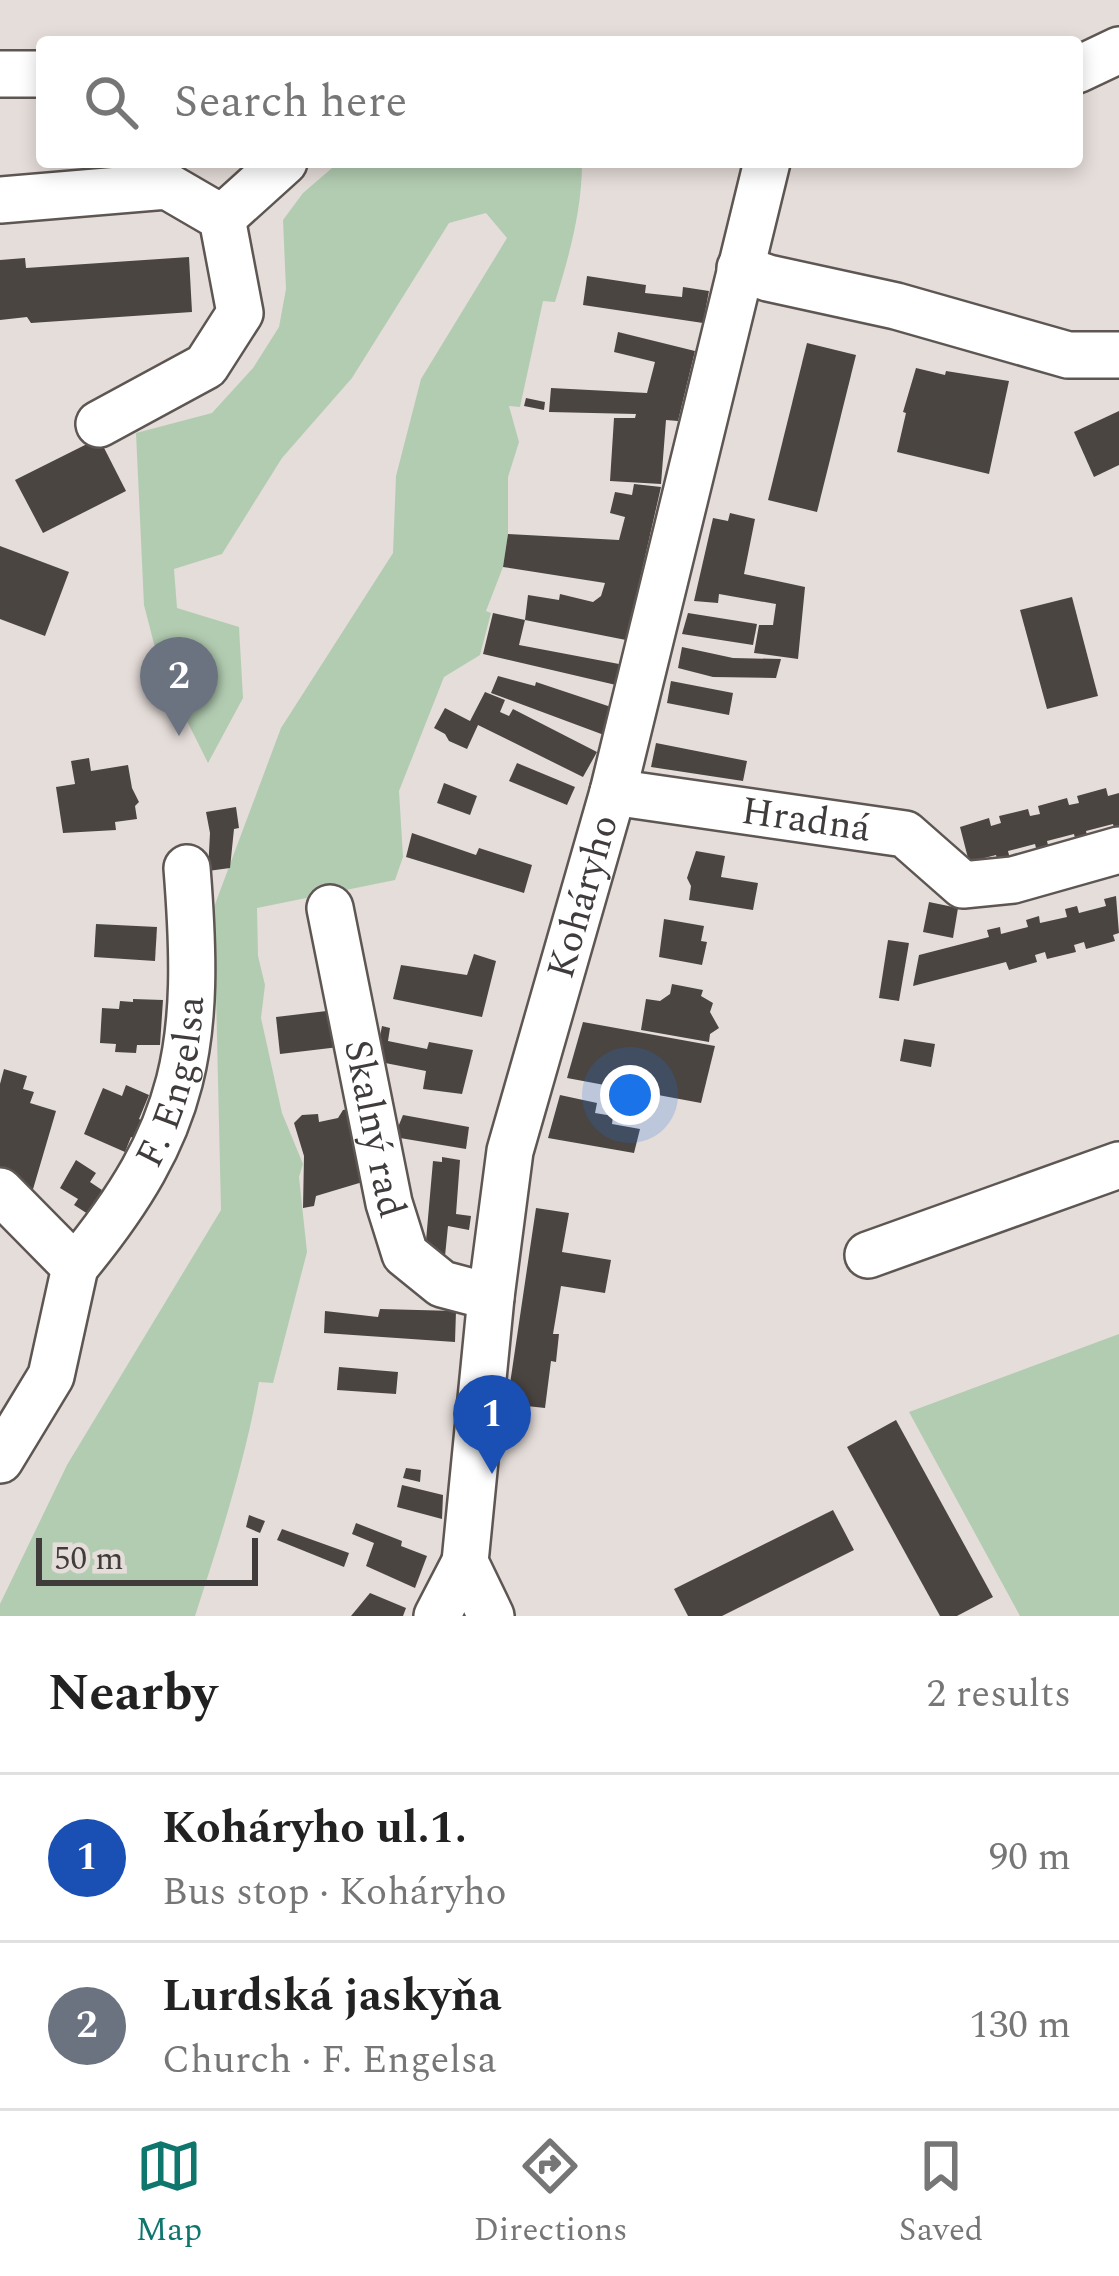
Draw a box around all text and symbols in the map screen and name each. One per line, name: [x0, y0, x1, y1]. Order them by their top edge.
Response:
search box: [36, 36, 1083, 168]
text: Search here: [174, 68, 407, 137]
icon: search: [78, 69, 144, 135]
pin: 2: [140, 637, 218, 736]
street label: Hradná: [737, 781, 875, 858]
street label: Koháryho: [531, 808, 634, 986]
street label: F. Engelsa: [120, 994, 221, 1178]
street label: Skalný rad: [328, 1035, 421, 1225]
your location: [600, 1065, 660, 1125]
pin: 1: [453, 1375, 531, 1474]
scale bar: [36, 1532, 258, 1585]
text: 50 m: [54, 1534, 124, 1584]
text: Nearby: [48, 1655, 217, 1733]
text: 2 results: [927, 1665, 1071, 1724]
text: Koháryho ul.1.: [162, 1794, 467, 1863]
text: 1: [76, 1828, 98, 1887]
text: 90 m: [989, 1828, 1071, 1887]
text: Bus stop · Koháryho: [162, 1863, 507, 1922]
text: Lurdská jaskyňa: [162, 1962, 502, 2031]
text: 2: [76, 1996, 98, 2055]
text: 130 m: [969, 1996, 1071, 2055]
text: Church · F. Engelsa: [162, 2031, 497, 2090]
tab: Map: [136, 2133, 202, 2255]
tab: Directions: [473, 2133, 627, 2255]
tab: Saved: [899, 2133, 983, 2255]

